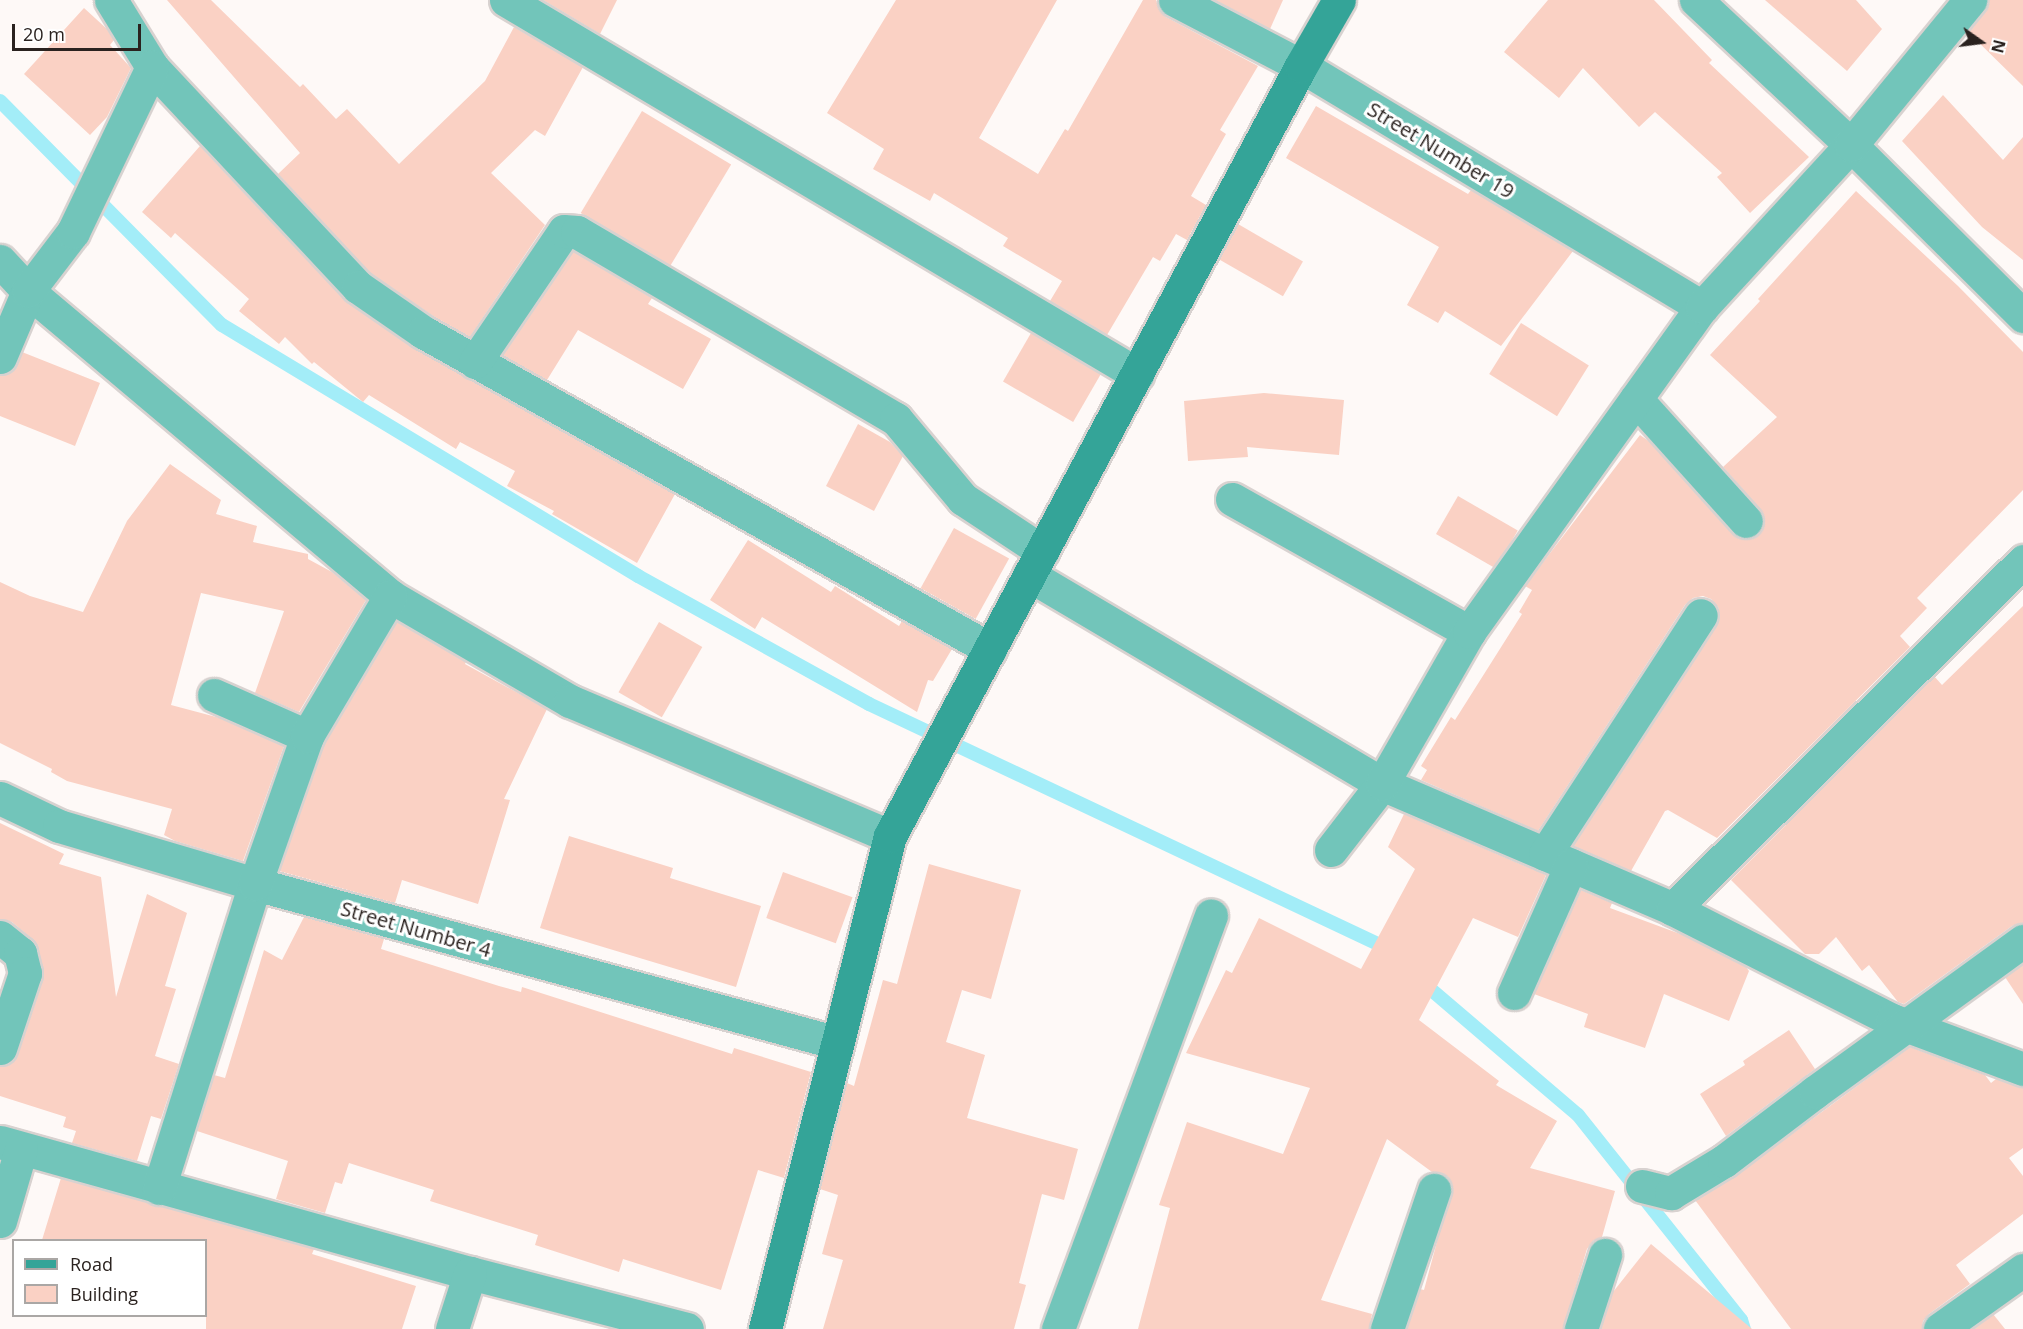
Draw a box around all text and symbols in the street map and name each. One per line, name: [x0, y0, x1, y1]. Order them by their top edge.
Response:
scale bar: [15, 12, 144, 50]
north arrow: [1951, 12, 2011, 72]
text: 20 m: [23, 22, 65, 46]
text: N: [1986, 37, 2011, 55]
street label: Street Number 19: [1363, 97, 1519, 203]
street label: Street Number 4: [338, 896, 494, 962]
legend: [12, 1239, 207, 1317]
text: Road: [70, 1252, 113, 1276]
text: Building: [70, 1282, 138, 1306]

